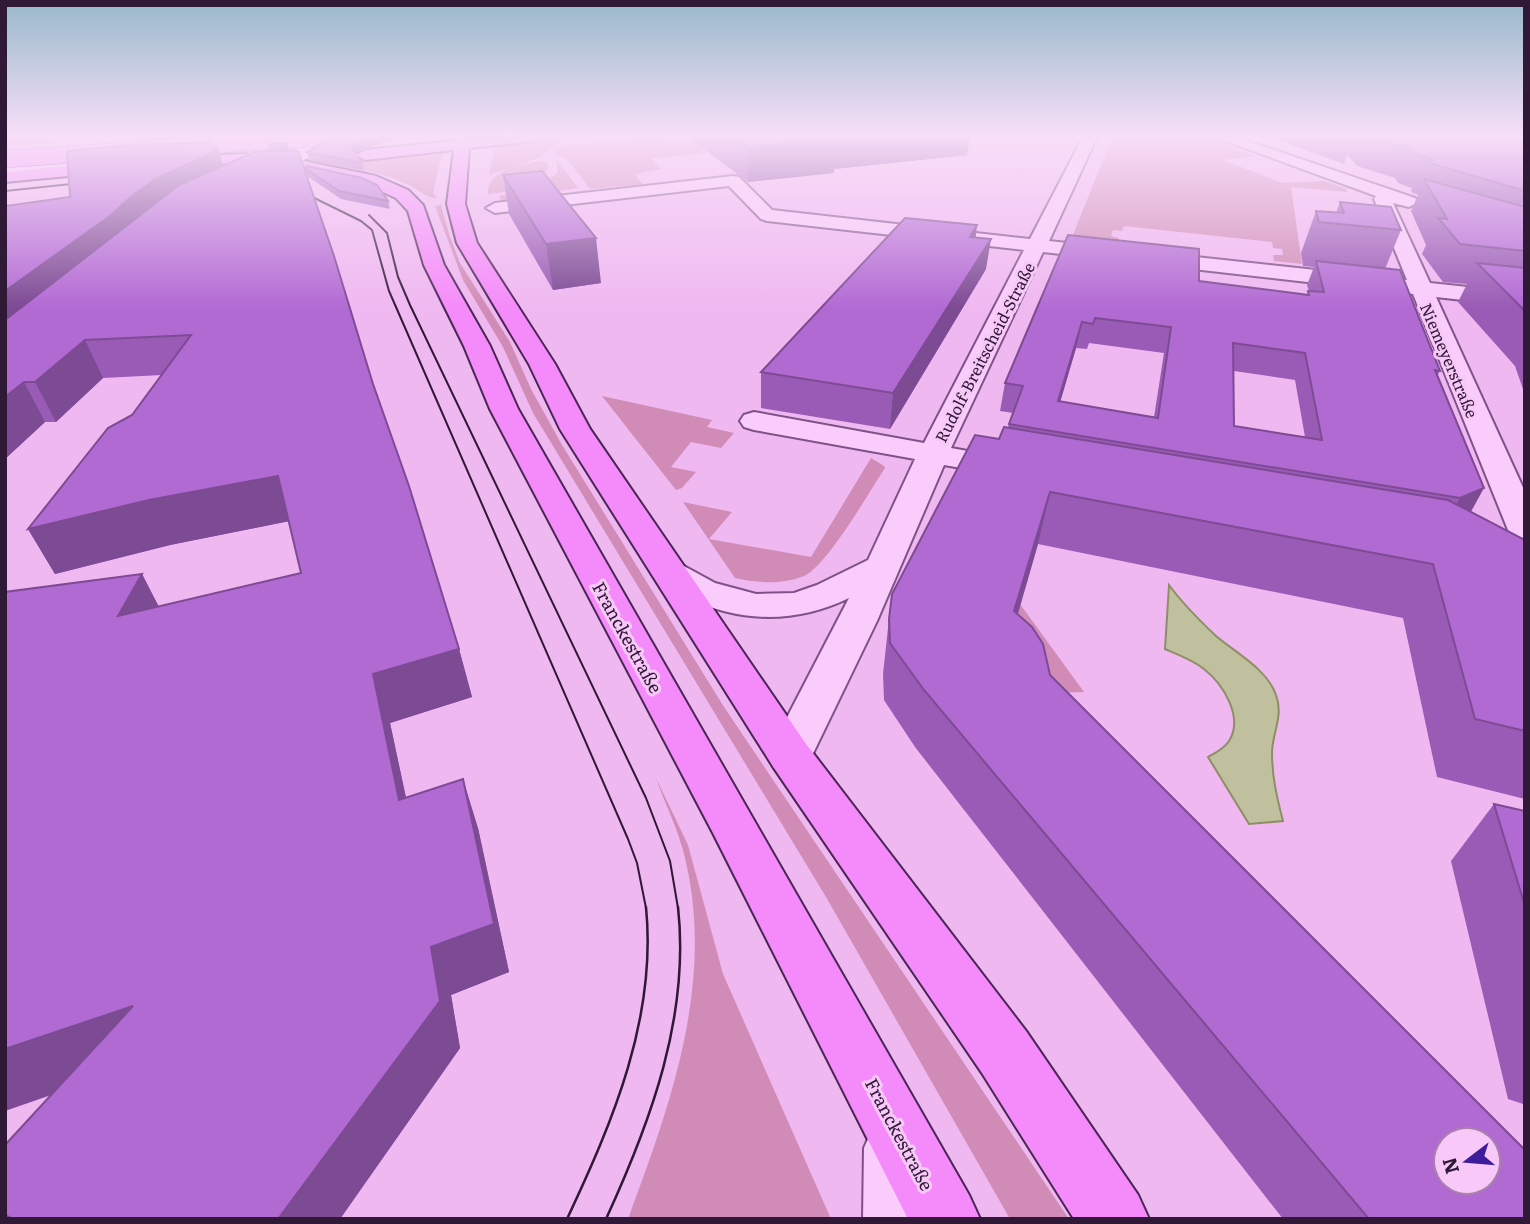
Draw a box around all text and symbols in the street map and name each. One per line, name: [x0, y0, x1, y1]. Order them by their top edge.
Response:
street label: Rudolf-Breitscheid-Straße: [928, 258, 1040, 446]
street label: Niemeyerstraße: [1415, 299, 1485, 421]
street label: Franckestraße: [586, 576, 670, 698]
street label: Franckestraße: [859, 1073, 941, 1195]
north arrow: [1432, 1126, 1502, 1196]
text: N: [1434, 1154, 1465, 1177]

